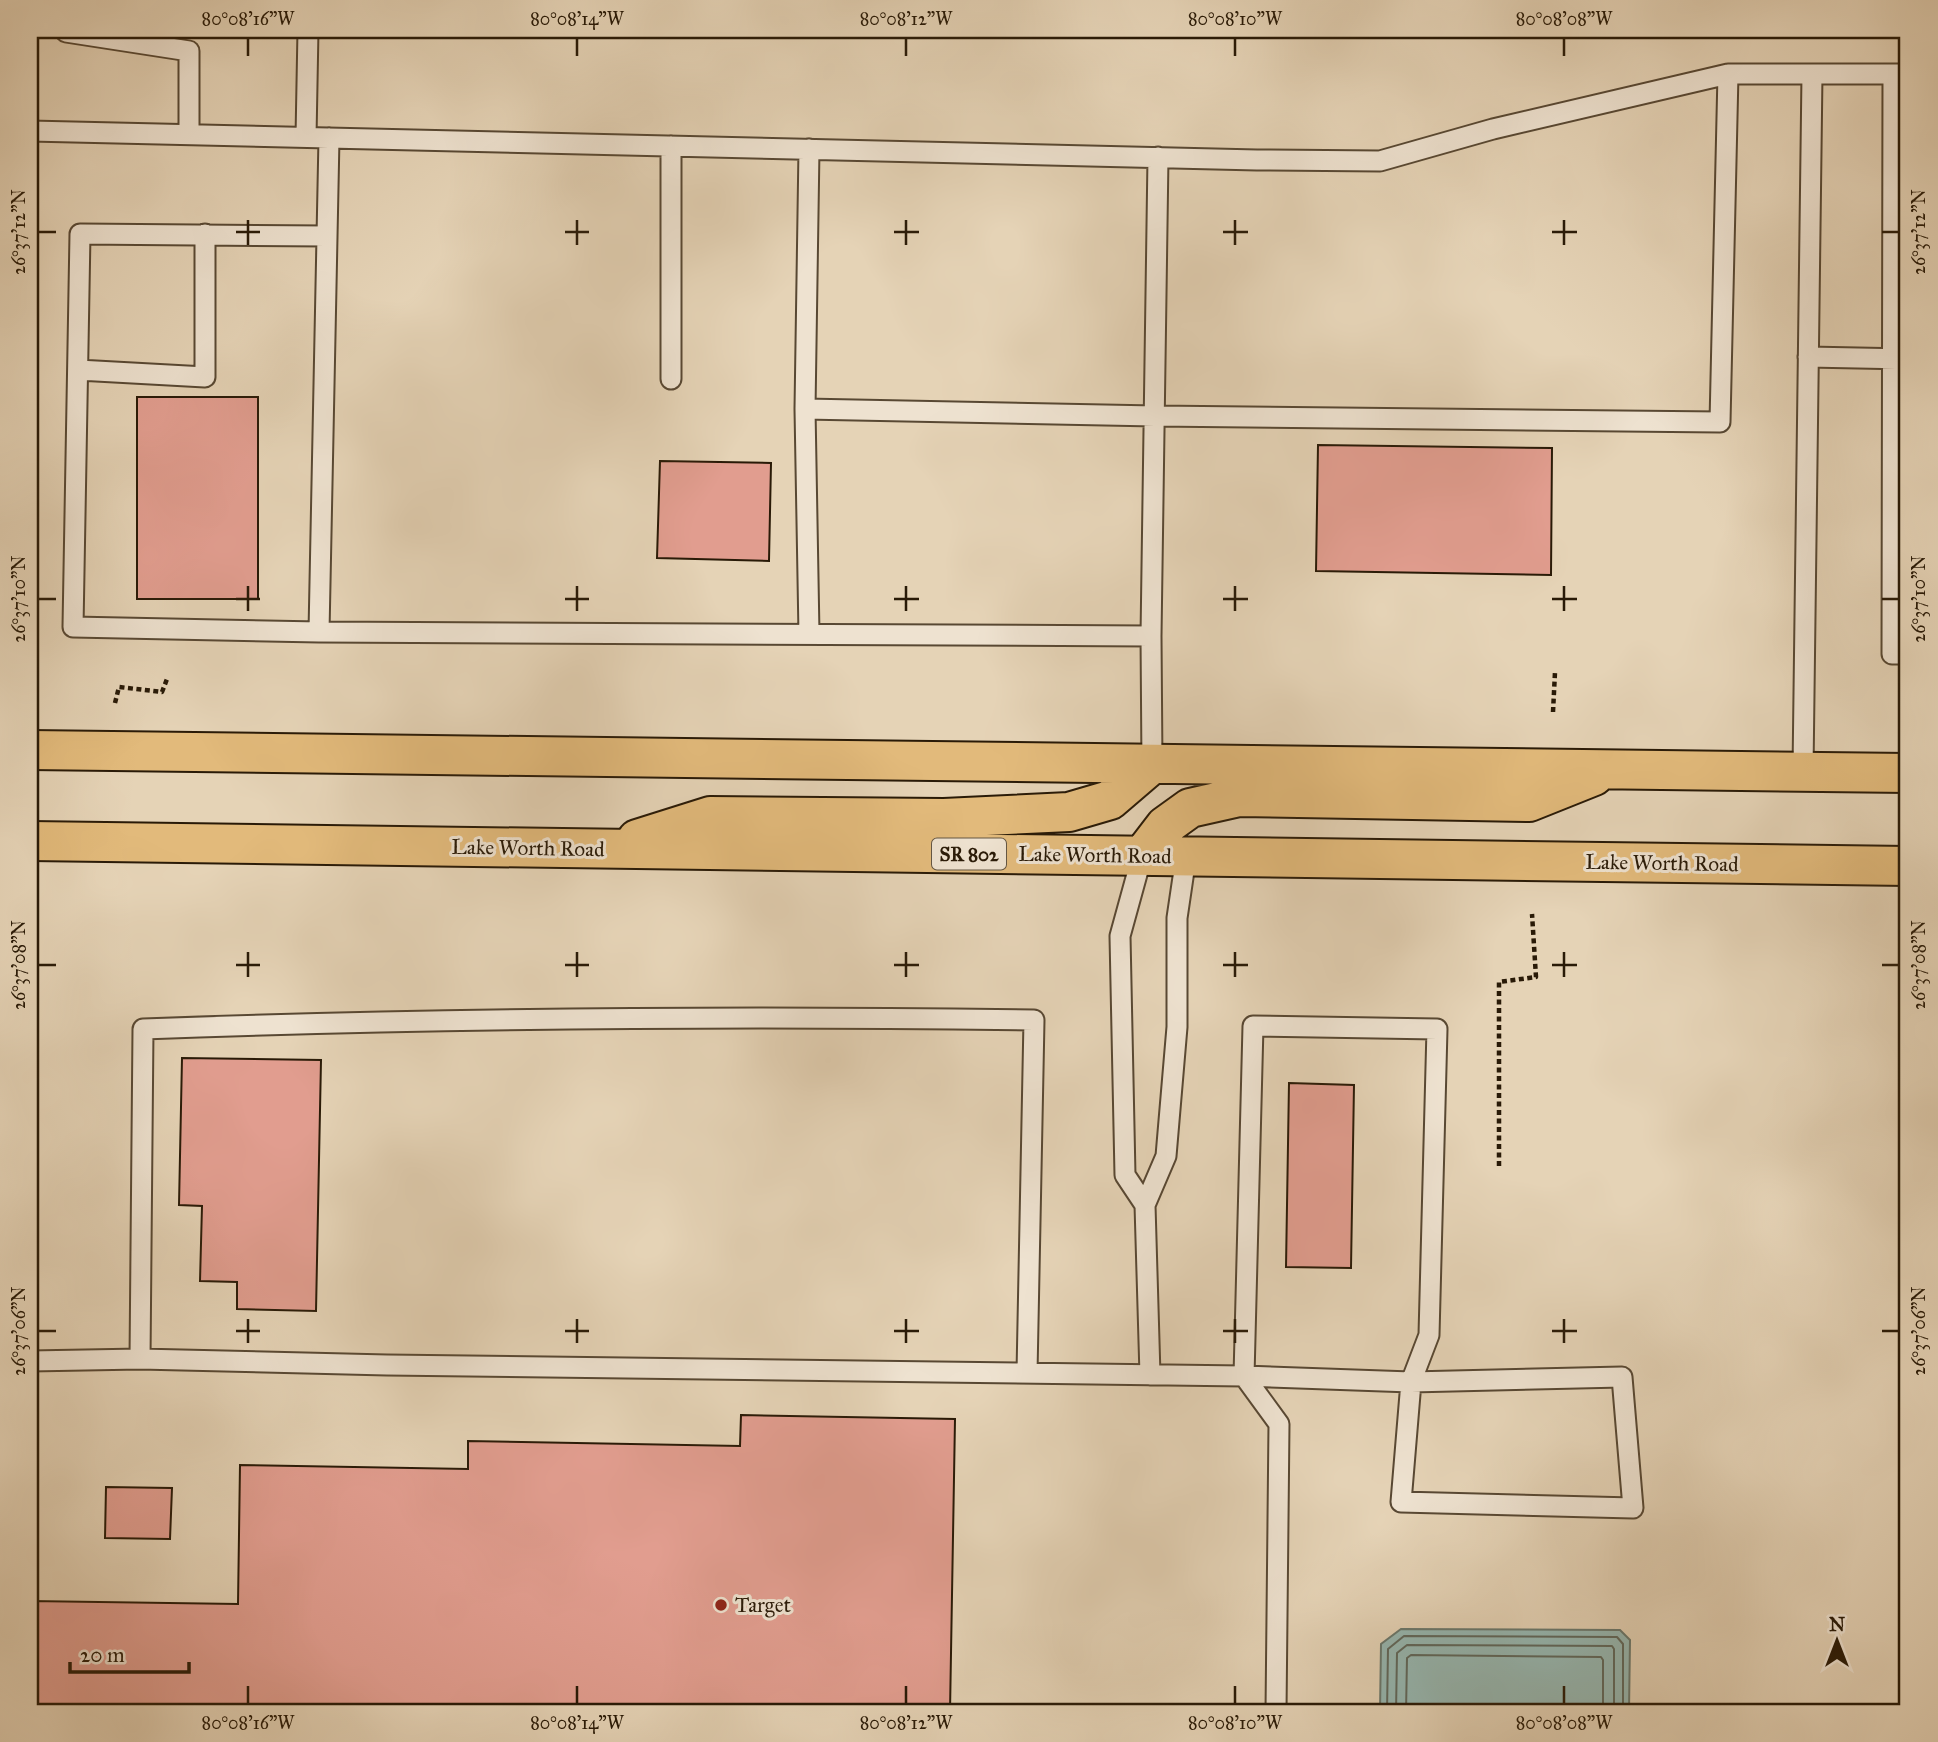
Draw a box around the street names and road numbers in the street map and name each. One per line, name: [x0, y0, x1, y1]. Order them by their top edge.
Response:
street label: Lake Worth Road: [451, 834, 605, 862]
road number: SR 802: [932, 838, 1006, 870]
street label: Lake Worth Road: [1018, 841, 1172, 869]
street label: Lake Worth Road: [1585, 849, 1739, 877]

